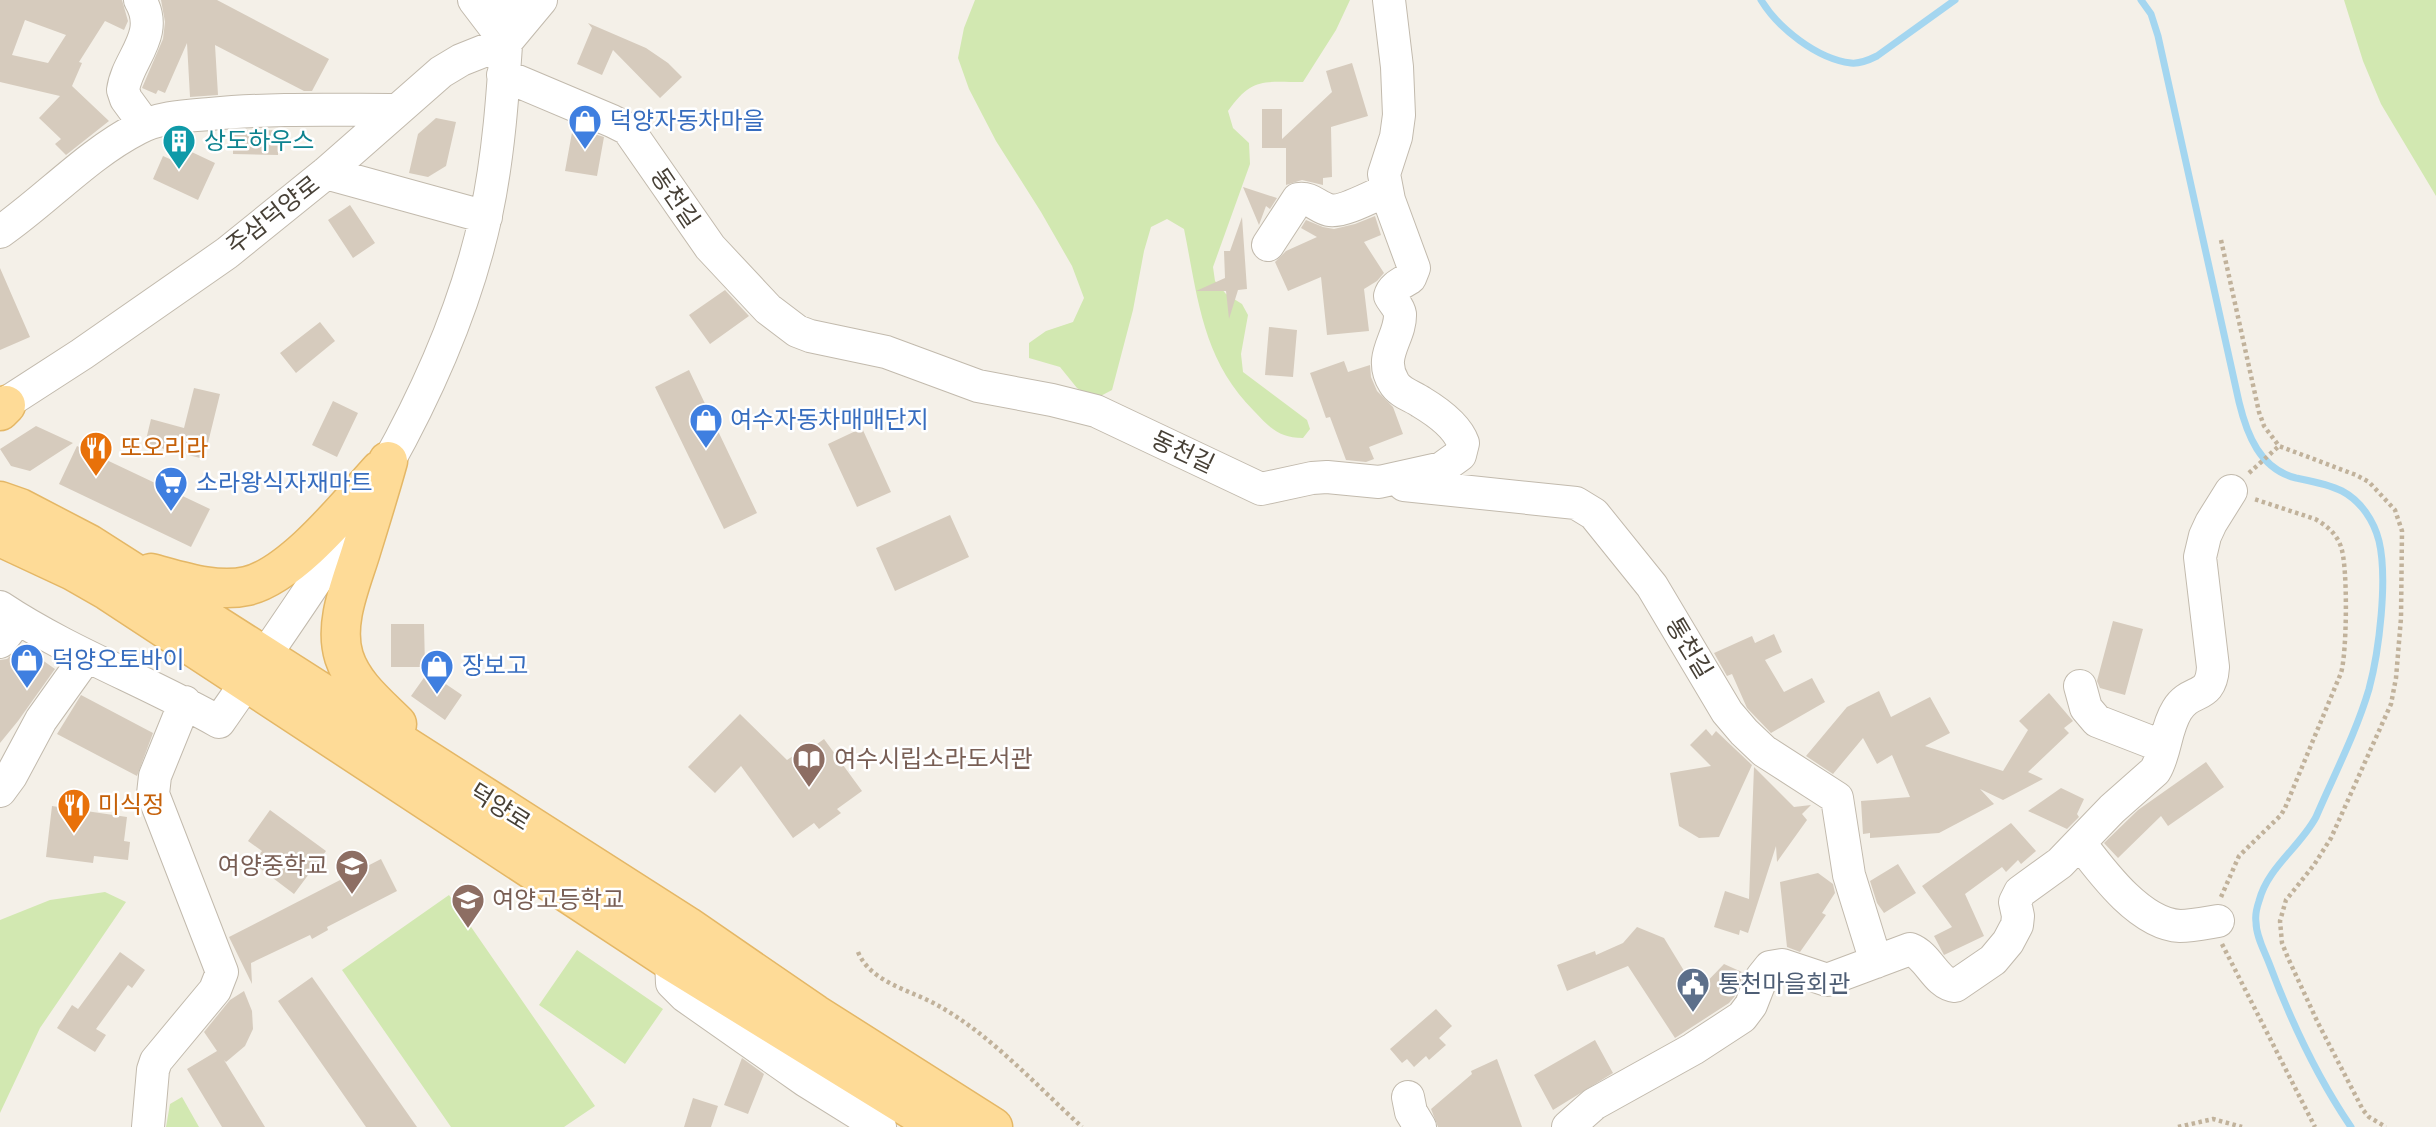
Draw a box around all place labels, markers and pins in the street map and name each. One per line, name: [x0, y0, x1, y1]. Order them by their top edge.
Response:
shop icon: 덕양자동차마을: [566, 102, 604, 151]
place label: 덕양자동차마을: [610, 104, 765, 136]
building icon: 상도하우스: [160, 122, 198, 171]
place label: 상도하우스: [204, 124, 314, 156]
shop icon: 여수자동차매매단지: [687, 401, 725, 450]
place label: 여수자동차매매단지: [730, 403, 929, 435]
restaurant icon: 또오리라: [77, 429, 115, 478]
place label: 또오리라: [120, 431, 208, 463]
supermarket icon: 소라왕식자재마트: [152, 464, 190, 513]
place label: 소라왕식자재마트: [196, 466, 373, 498]
shop icon: 덕양오토바이: [8, 641, 46, 690]
place label: 덕양오토바이: [52, 643, 184, 675]
shop icon: 장보고: [418, 647, 456, 696]
place label: 장보고: [462, 649, 528, 681]
library icon: 여수시립소라도서관: [790, 740, 828, 789]
place label: 여수시립소라도서관: [834, 742, 1033, 774]
restaurant icon: 미식정: [55, 786, 93, 835]
place label: 미식정: [98, 788, 164, 820]
school or university icon: 여양중학교: [333, 847, 371, 896]
place label: 여양중학교: [218, 849, 328, 881]
school or university icon: 여양고등학교: [449, 881, 487, 930]
place label: 여양고등학교: [492, 883, 624, 915]
public building icon: 통천마을회관: [1674, 965, 1712, 1014]
place label: 통천마을회관: [1718, 967, 1850, 999]

